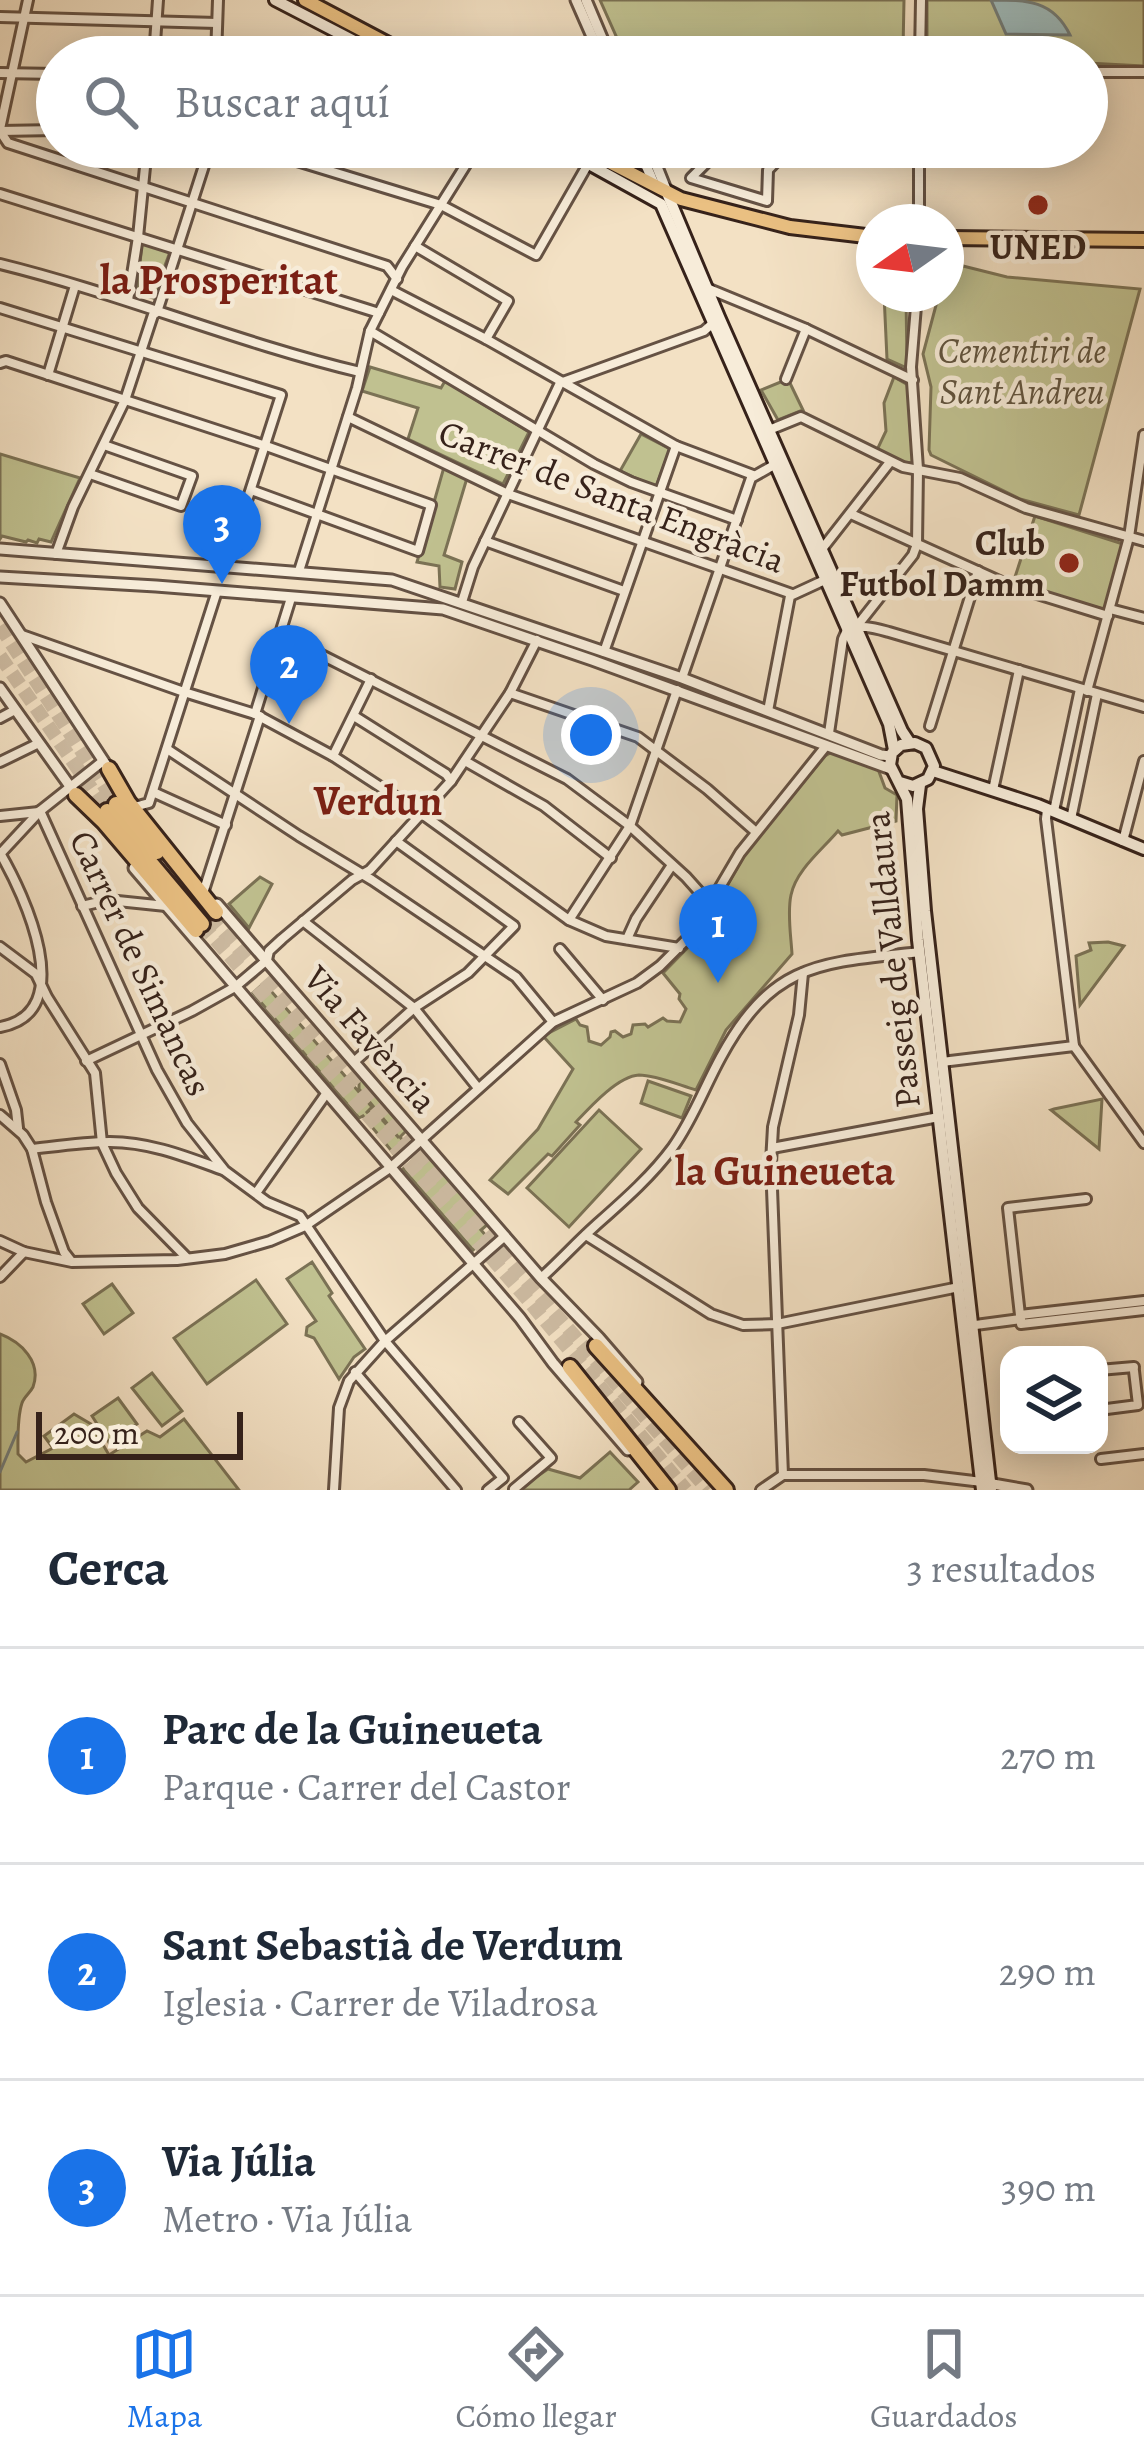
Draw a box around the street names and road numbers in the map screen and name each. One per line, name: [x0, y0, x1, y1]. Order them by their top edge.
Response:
street label: Carrer de Santa Engràcia: [432, 407, 792, 585]
street label: Passeig de Valldaura: [852, 809, 932, 1111]
street label: Carrer de Simancas: [58, 822, 224, 1104]
street label: Via Favència: [292, 954, 449, 1124]

